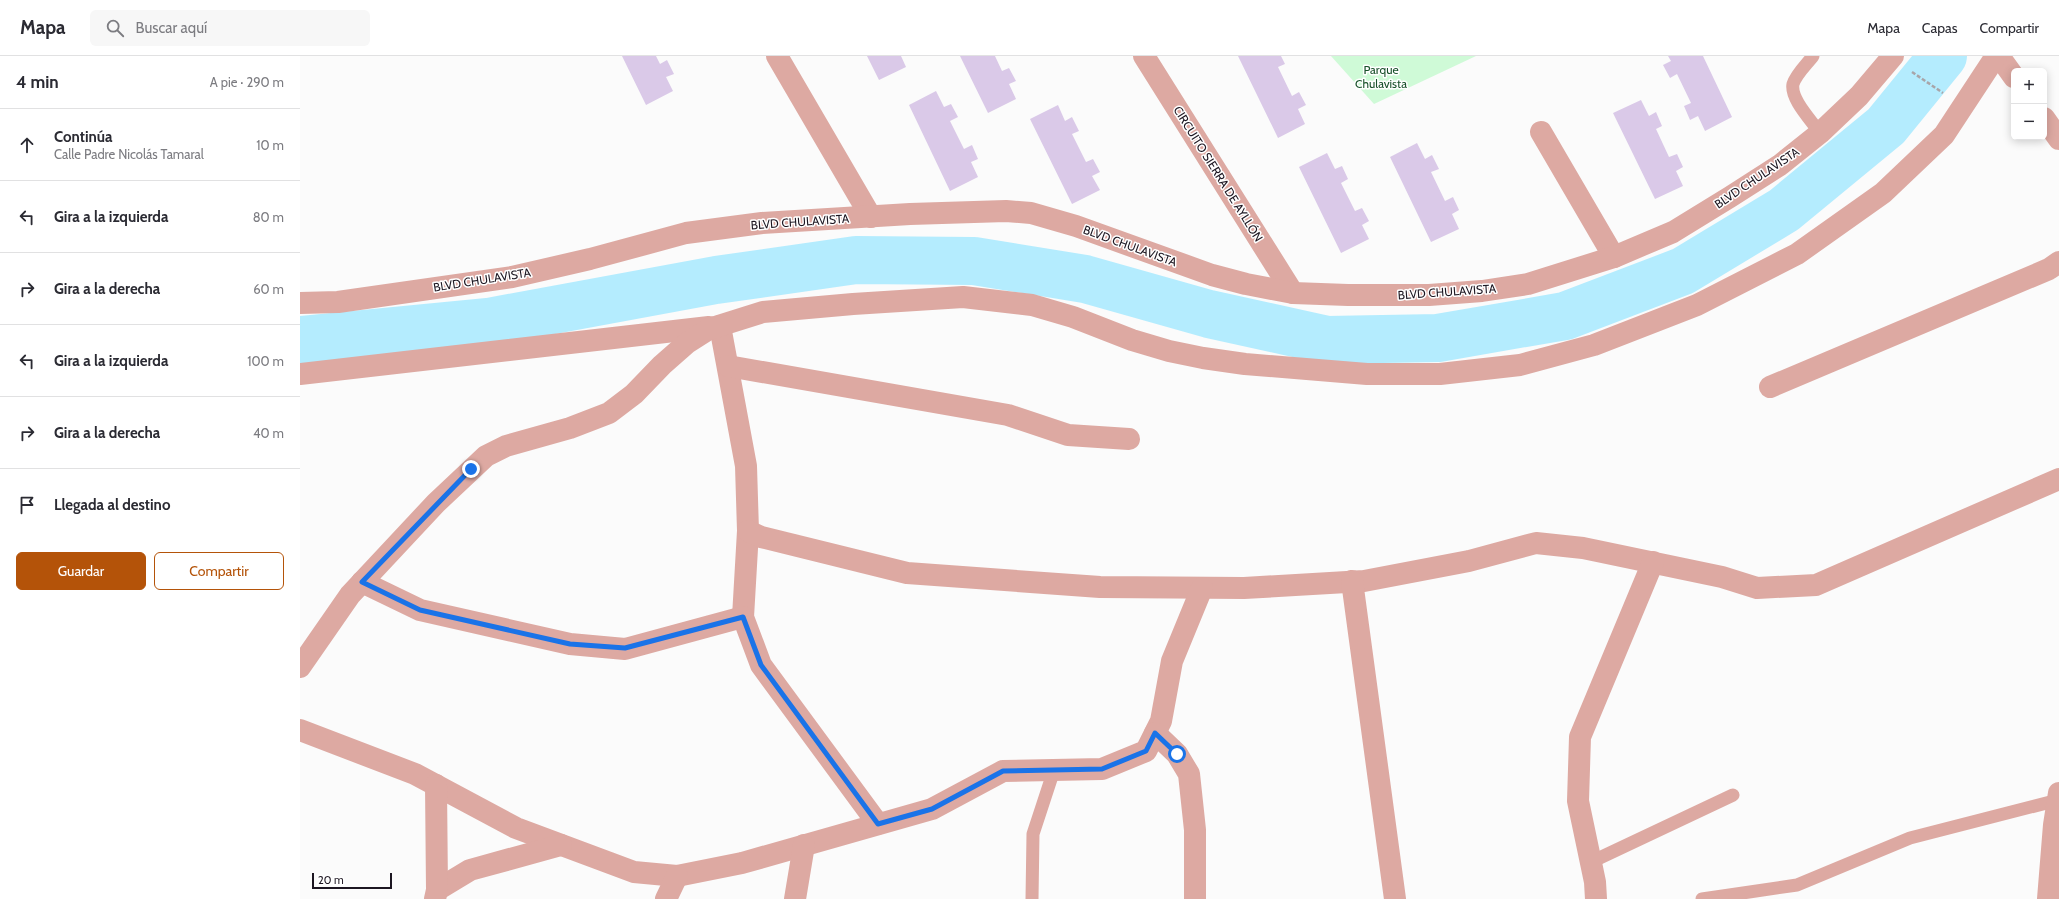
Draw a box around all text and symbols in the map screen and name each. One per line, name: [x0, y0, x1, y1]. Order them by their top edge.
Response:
search box: [90, 10, 370, 46]
text: Mapa: [20, 16, 66, 39]
icon: search: [104, 17, 126, 39]
text: Buscar aquí: [136, 19, 207, 37]
text: Mapa: [1867, 19, 1900, 37]
text: Capas: [1922, 19, 1958, 37]
text: Compartir: [1980, 19, 2039, 37]
park label: Parque Chulavista: [1355, 62, 1407, 91]
map controls: [2011, 68, 2047, 140]
button: +: [2011, 68, 2047, 104]
text: 4 min: [16, 72, 59, 92]
text: A pie · 290 m: [210, 74, 284, 90]
street label: CIRCUITO SIERRA DE AYLLÓN: [1170, 103, 1266, 244]
button: −: [2011, 104, 2047, 140]
text: Continúa: [54, 128, 112, 146]
icon: ahead: [16, 134, 38, 156]
text: 10 m: [256, 137, 284, 153]
street label: BLVD CHULAVISTA: [1712, 143, 1802, 211]
text: Calle Padre Nicolás Tamaral: [54, 146, 204, 162]
icon: left: [16, 206, 38, 228]
text: Gira a la izquierda: [54, 208, 168, 226]
text: 80 m: [253, 209, 284, 225]
street label: BLVD CHULAVISTA: [750, 211, 850, 232]
street label: BLVD CHULAVISTA: [1081, 222, 1180, 270]
street label: BLVD CHULAVISTA: [432, 264, 532, 295]
icon: right: [16, 278, 38, 300]
text: Gira a la derecha: [54, 280, 160, 298]
text: 60 m: [253, 281, 284, 297]
street label: BLVD CHULAVISTA: [1397, 281, 1497, 302]
icon: left: [16, 350, 38, 372]
text: Gira a la izquierda: [54, 352, 168, 370]
text: 100 m: [247, 353, 284, 369]
icon: right: [16, 422, 38, 444]
text: Gira a la derecha: [54, 424, 160, 442]
text: 40 m: [253, 425, 284, 441]
route end: [462, 460, 480, 478]
icon: arrive: [16, 494, 38, 516]
text: Llegada al destino: [54, 496, 170, 514]
button: Guardar: [16, 552, 146, 590]
button: Compartir: [154, 552, 284, 590]
route start: [1168, 745, 1186, 763]
scale bar: [312, 871, 392, 890]
text: 20 m: [318, 873, 344, 887]

